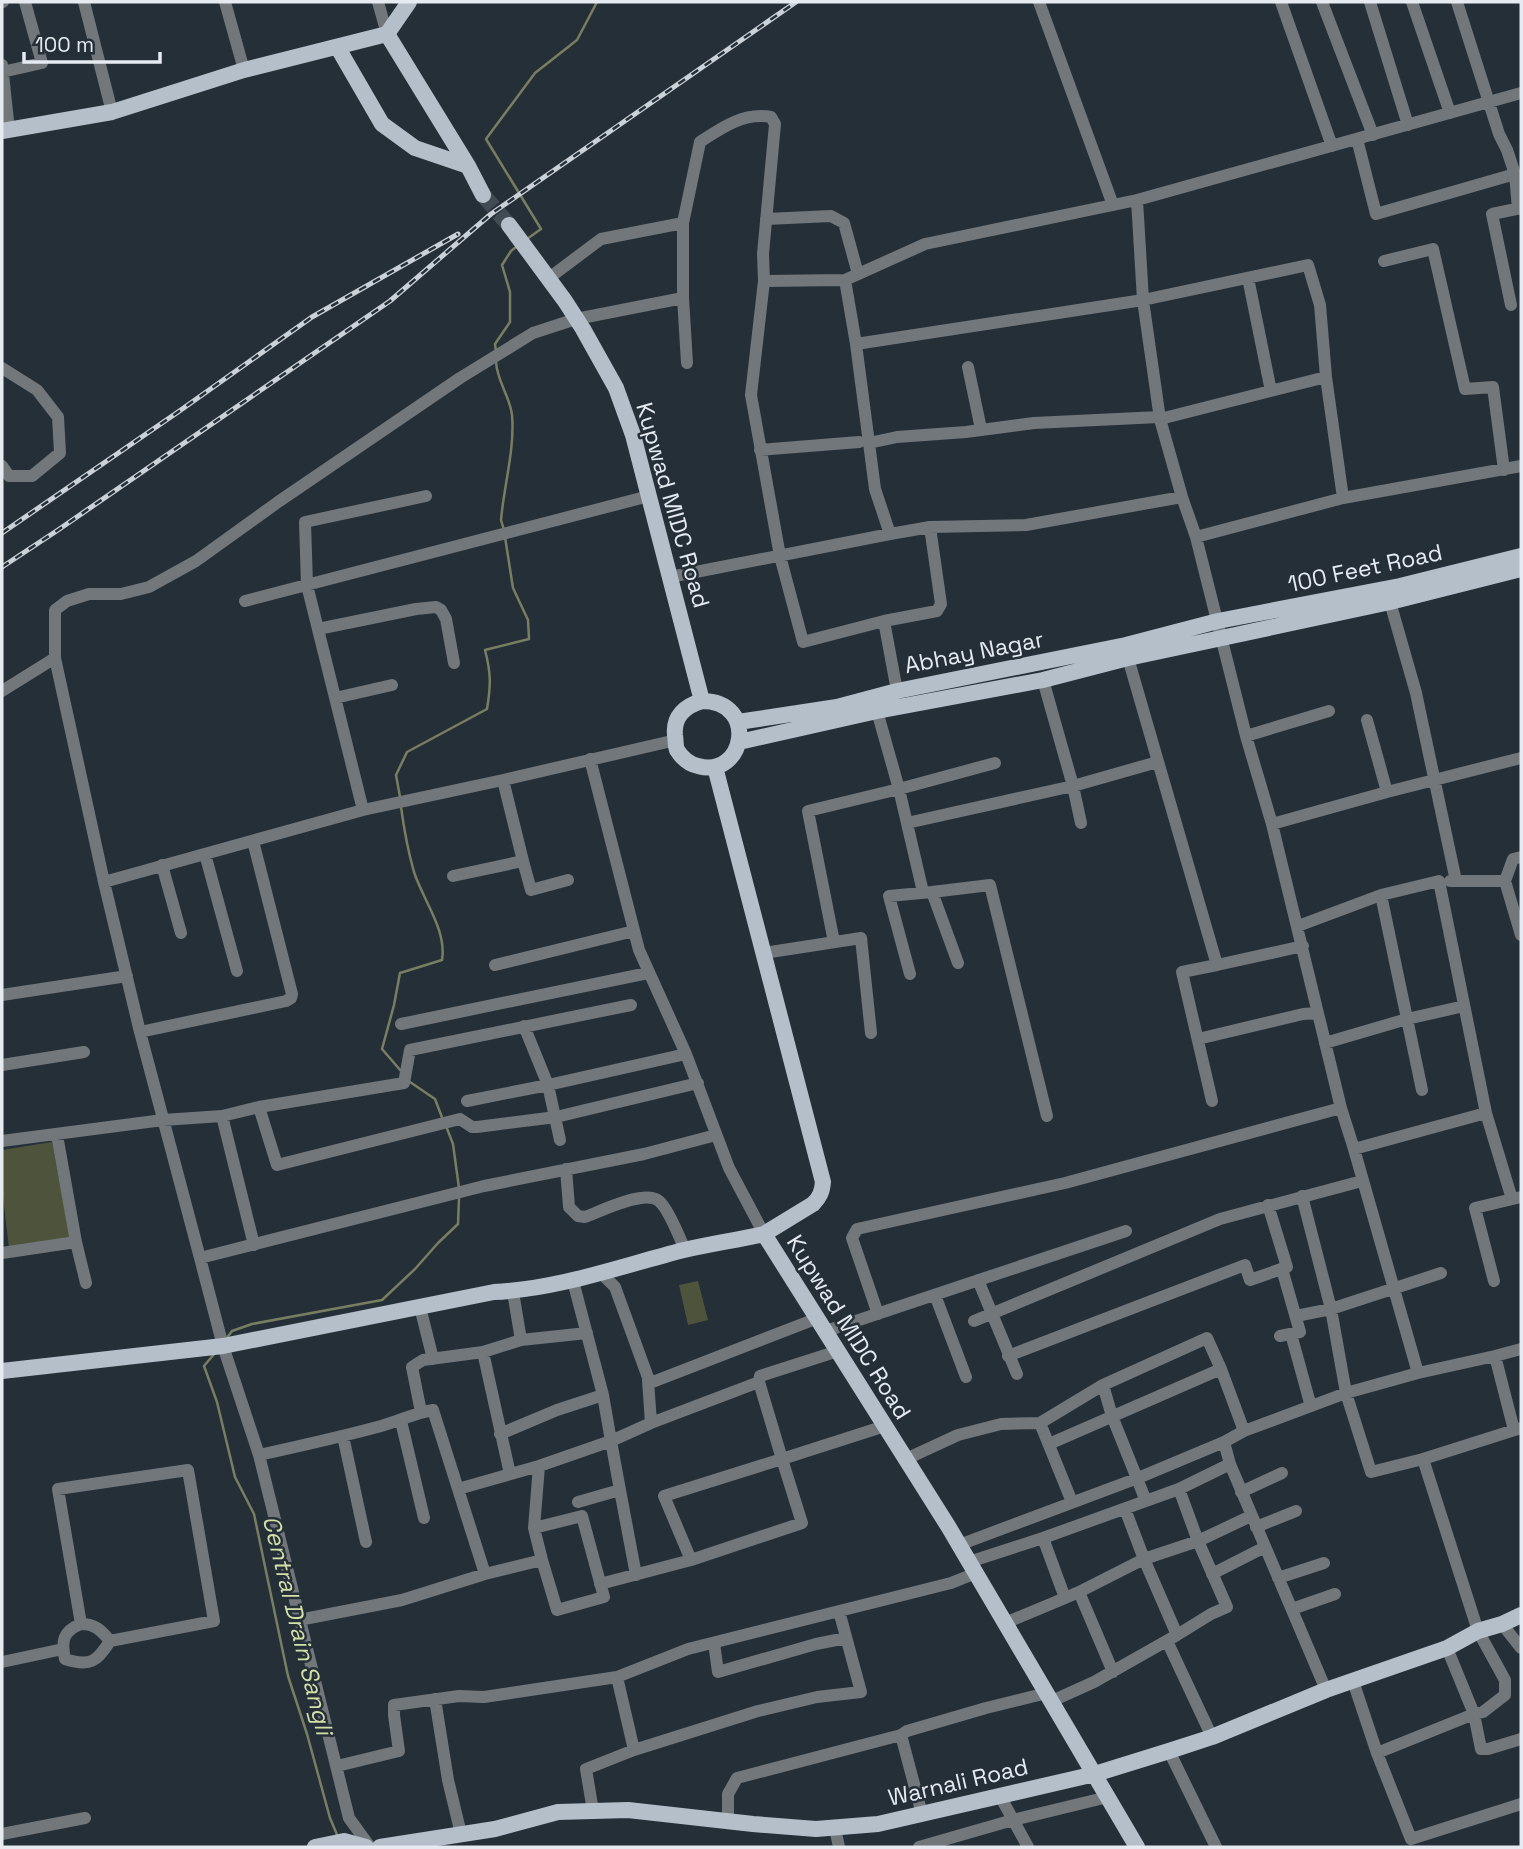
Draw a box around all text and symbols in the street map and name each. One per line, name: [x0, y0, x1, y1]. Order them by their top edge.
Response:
scale bar: [24, 21, 161, 65]
text: 100 m: [35, 31, 94, 58]
street label: Kupwad MIDC Road: [629, 399, 717, 611]
street label: 100 Feet Road: [1285, 537, 1445, 599]
street label: Abhay Nagar: [902, 624, 1046, 680]
street label: Kupwad MIDC Road: [780, 1229, 918, 1425]
water label: Central Drain Sangli: [256, 1512, 341, 1741]
street label: Warnali Road: [885, 1751, 1031, 1813]

